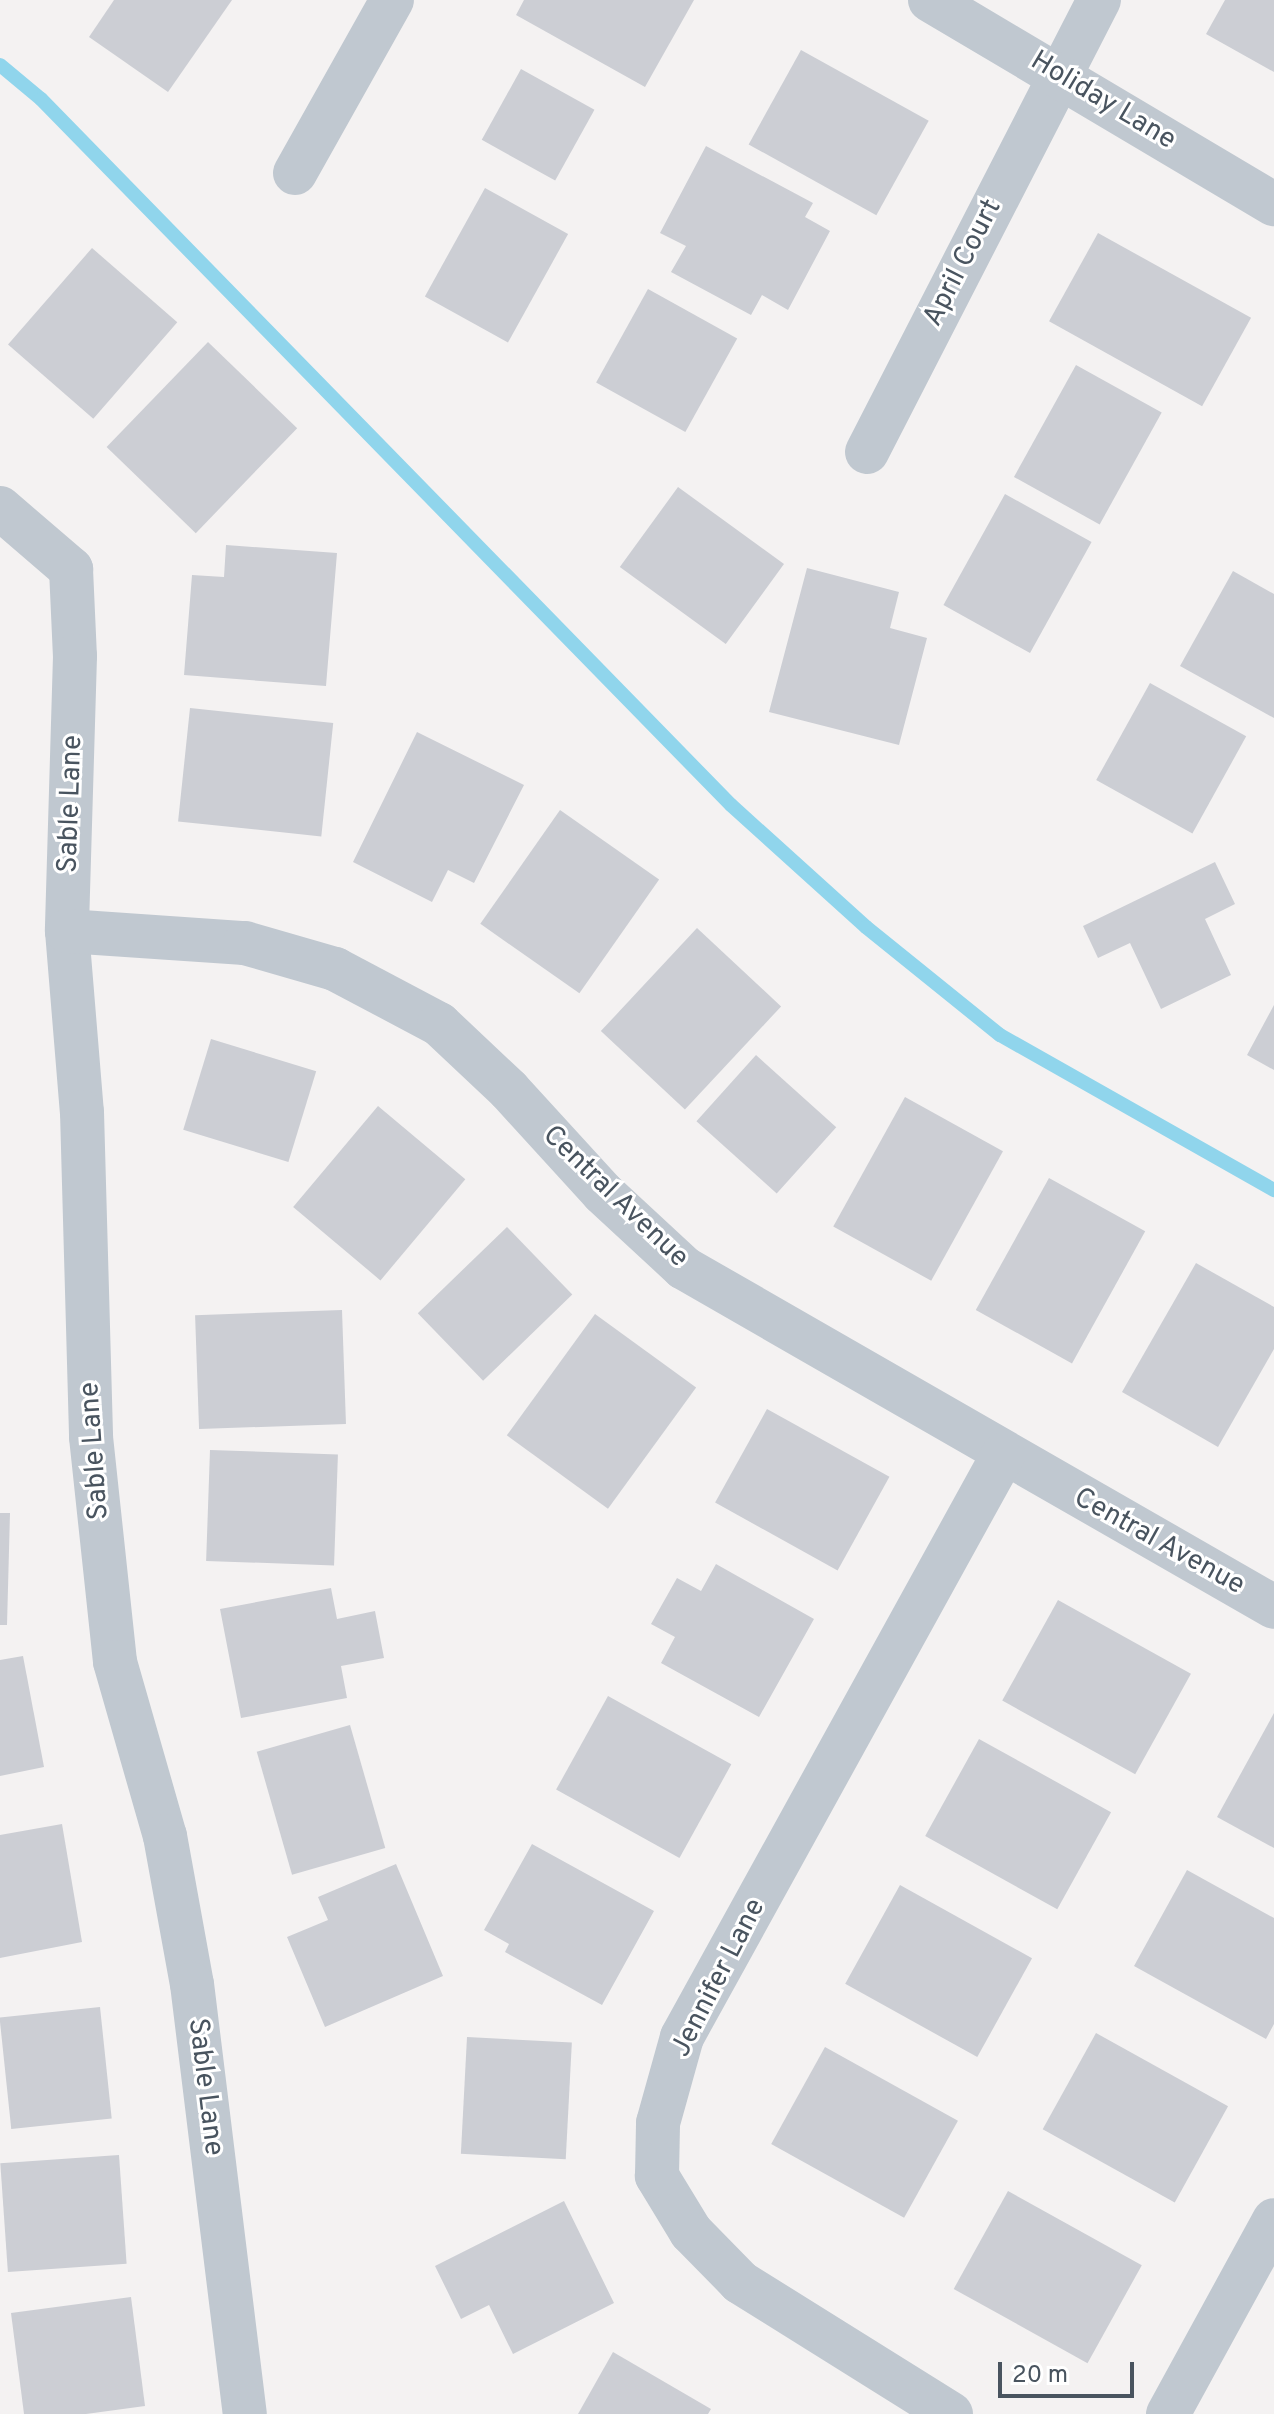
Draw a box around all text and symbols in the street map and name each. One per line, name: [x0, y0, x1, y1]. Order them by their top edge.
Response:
street label: Holiday Lane: [1024, 44, 1182, 158]
street label: April Court: [917, 194, 1009, 332]
street label: Sable Lane: [52, 734, 90, 874]
street label: Central Avenue: [535, 1119, 695, 1275]
street label: Sable Lane: [73, 1381, 117, 1521]
street label: Central Avenue: [1067, 1481, 1251, 1603]
street label: Jennifer Lane: [665, 1893, 773, 2063]
street label: Sable Lane: [180, 2016, 230, 2158]
scale bar: [1002, 2346, 1138, 2396]
text: 20 m: [1012, 2361, 1068, 2391]

